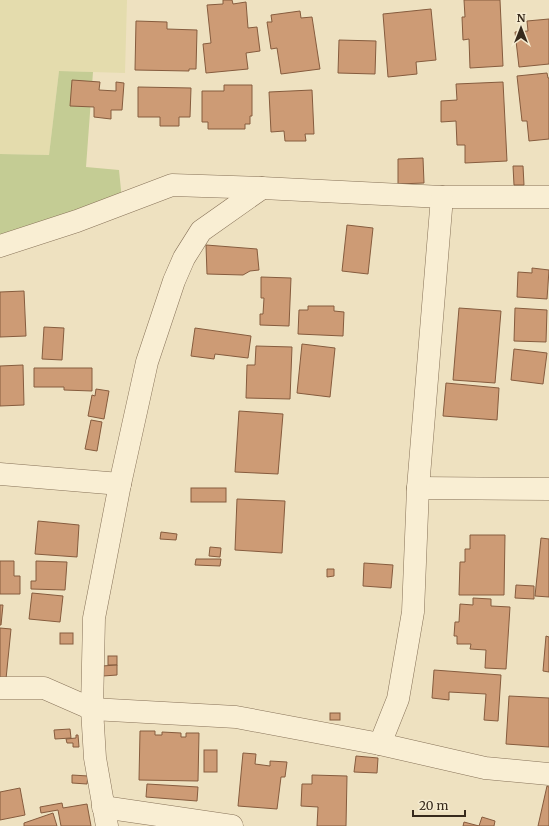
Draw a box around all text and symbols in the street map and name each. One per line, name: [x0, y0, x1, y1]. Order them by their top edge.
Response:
north arrow: [501, 8, 541, 48]
text: N: [517, 11, 526, 25]
scale bar: [413, 792, 465, 818]
text: 20 m: [419, 798, 448, 813]

